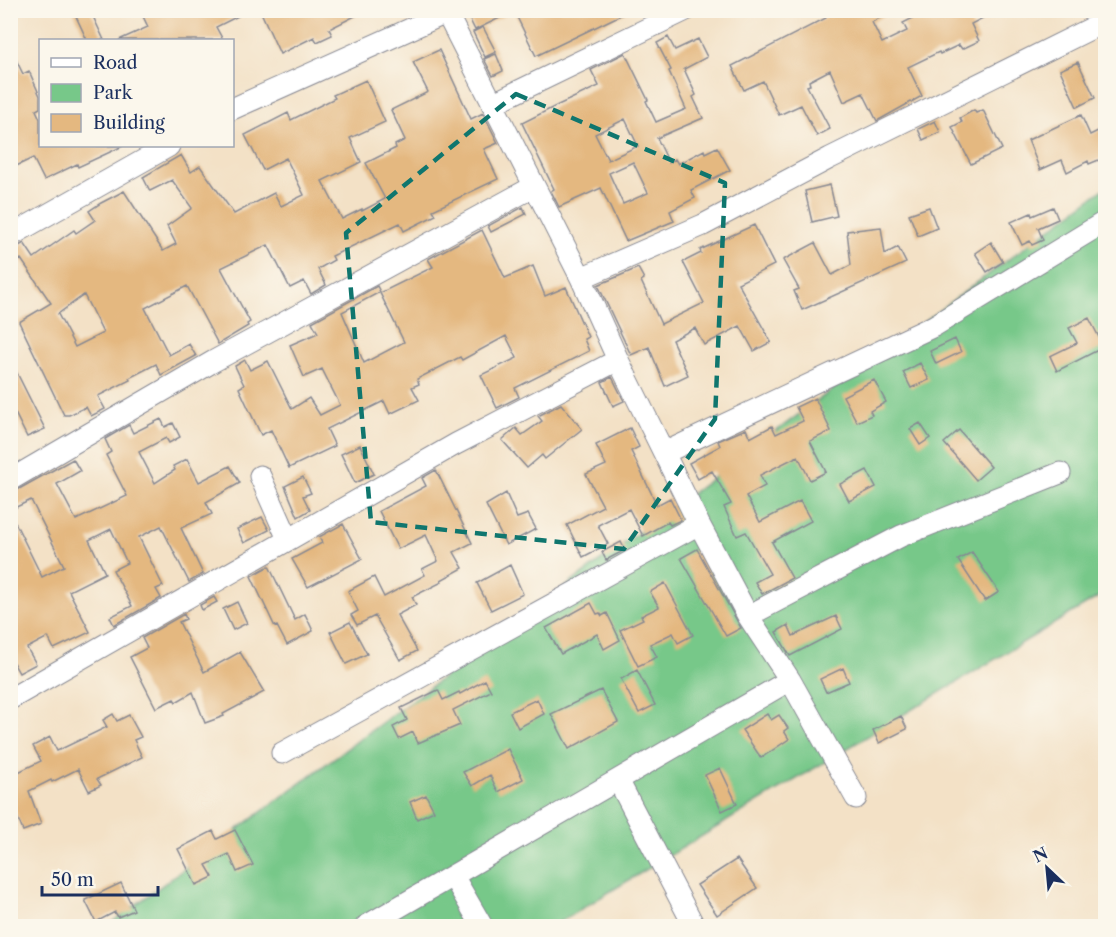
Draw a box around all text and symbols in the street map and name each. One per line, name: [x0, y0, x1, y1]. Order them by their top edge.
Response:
legend: [39, 39, 234, 147]
text: Road: [93, 52, 138, 74]
text: Park: [93, 82, 134, 104]
text: Building: [93, 112, 165, 134]
north arrow: [1017, 838, 1077, 898]
text: N: [1030, 842, 1051, 867]
scale bar: [42, 859, 158, 897]
text: 50 m: [51, 869, 94, 891]

